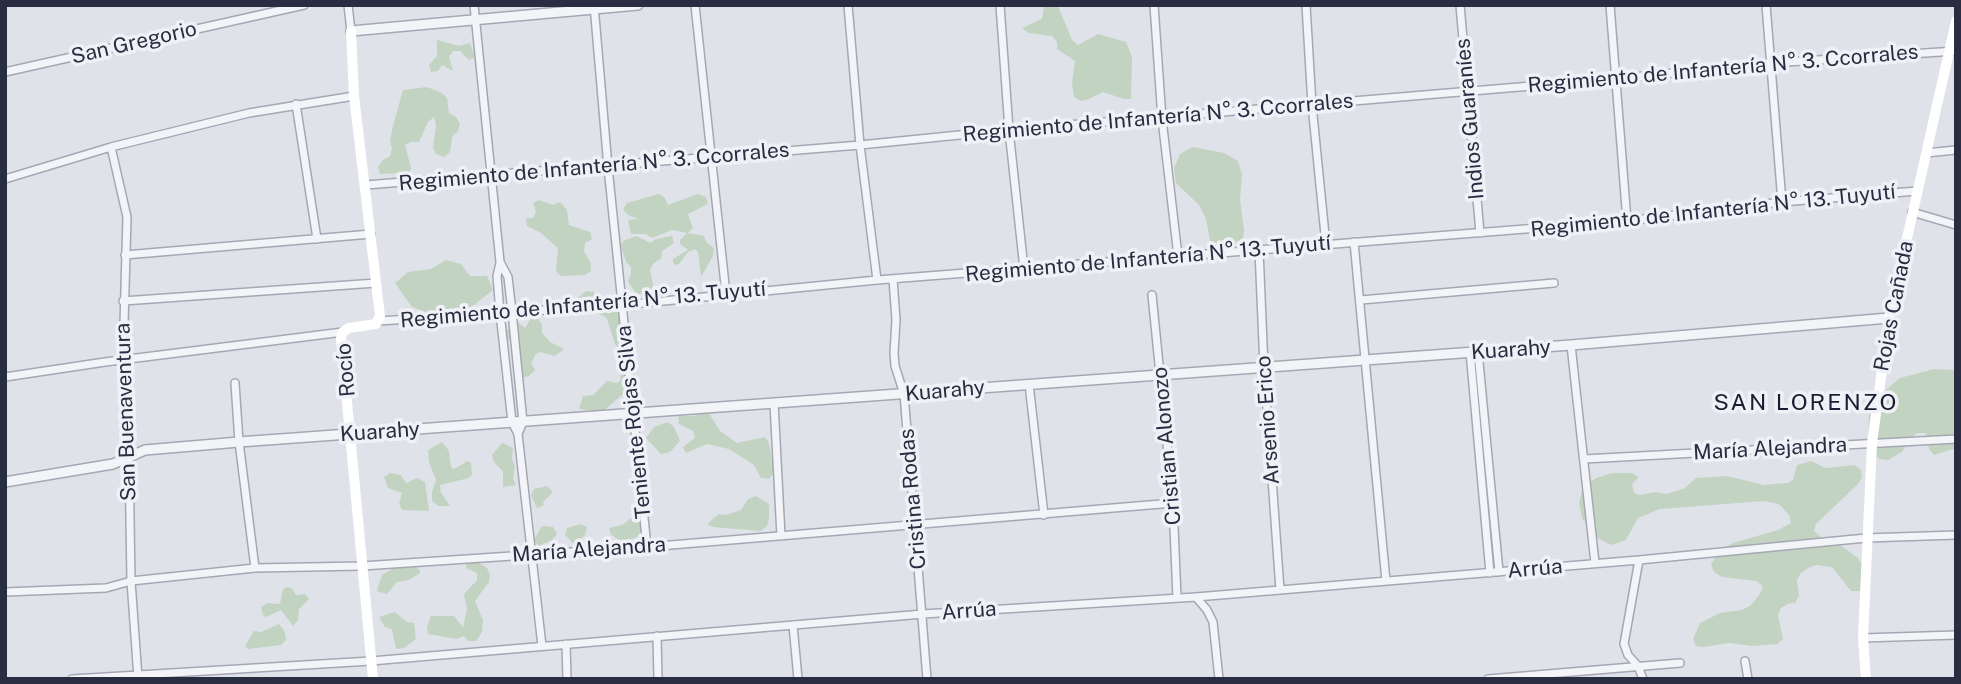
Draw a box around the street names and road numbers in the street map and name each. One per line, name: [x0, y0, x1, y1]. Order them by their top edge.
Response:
street label: San Gregorio: [69, 16, 199, 70]
street label: Indios Guaraníes: [1450, 37, 1490, 201]
street label: Regimiento de Infantería N° 3. Ccorrales: [1527, 39, 1919, 99]
street label: Regimiento de Infantería N° 3. Ccorrales: [962, 88, 1354, 148]
street label: Regimiento de Infantería N° 3. Ccorrales: [398, 137, 790, 197]
street label: Regimiento de Infantería N° 13. Tuyutí: [1529, 179, 1897, 243]
street label: Regimiento de Infantería N° 13. Tuyutí: [964, 230, 1332, 288]
street label: Rojas Cañada: [1869, 239, 1919, 373]
street label: Regimiento de Infantería N° 13. Tuyutí: [399, 276, 767, 334]
street label: San Buenaventura: [110, 323, 142, 501]
street label: Teniente Rojas Silva: [611, 324, 657, 520]
street label: Kuarahy: [1470, 335, 1552, 365]
street label: Rocío: [331, 342, 361, 398]
street label: Arsenio Erico: [1251, 355, 1285, 485]
street label: Cristian Alonozo: [1148, 366, 1186, 526]
street label: Kuarahy: [904, 375, 986, 407]
street label: Kuarahy: [339, 417, 421, 447]
street label: Cristina Rodas: [894, 428, 932, 570]
street label: María Alejandra: [1692, 432, 1848, 466]
street label: María Alejandra: [511, 532, 667, 568]
street label: Arrúa: [1506, 554, 1564, 584]
street label: Arrúa: [941, 597, 997, 625]

